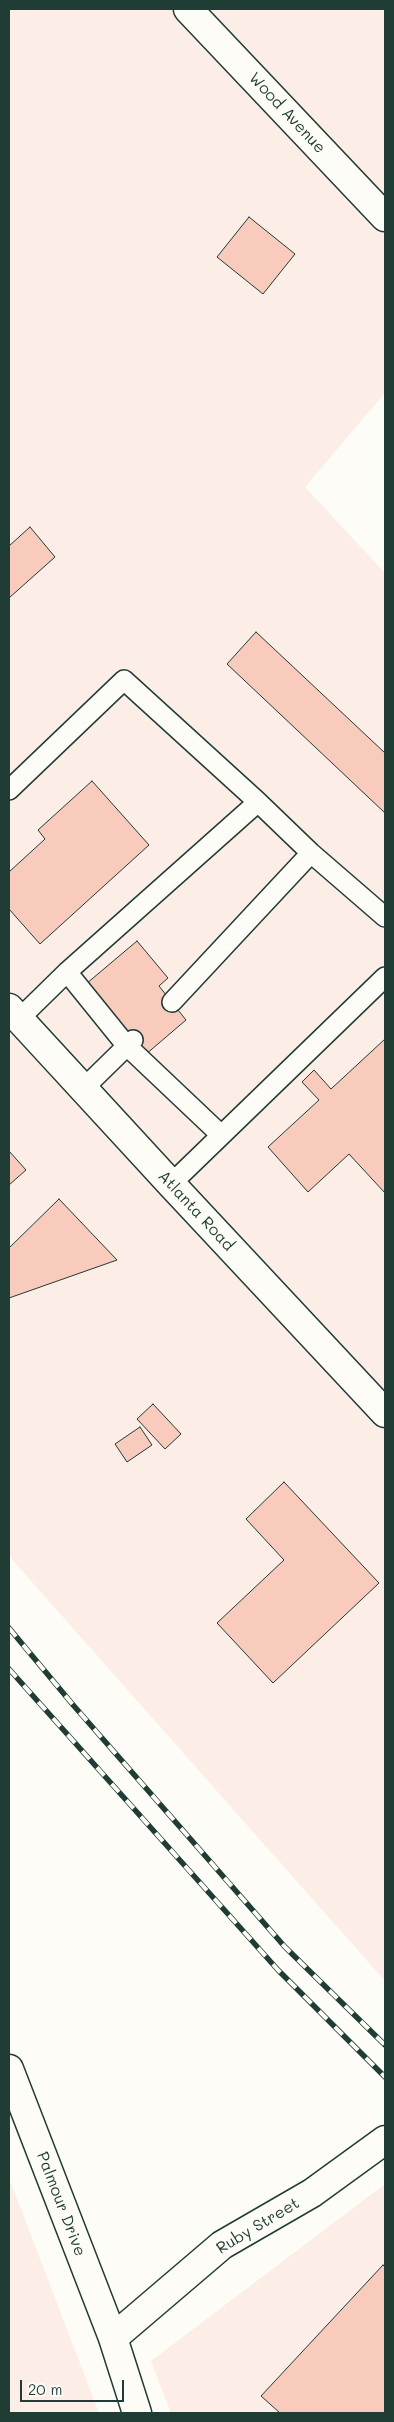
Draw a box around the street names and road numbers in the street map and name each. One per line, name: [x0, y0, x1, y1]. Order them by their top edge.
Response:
street label: Wood Avenue: [245, 69, 329, 157]
street label: Atlanta Road: [154, 1167, 238, 1255]
street label: Palmour Drive: [32, 2149, 90, 2259]
street label: Ruby Street: [213, 2194, 303, 2258]

